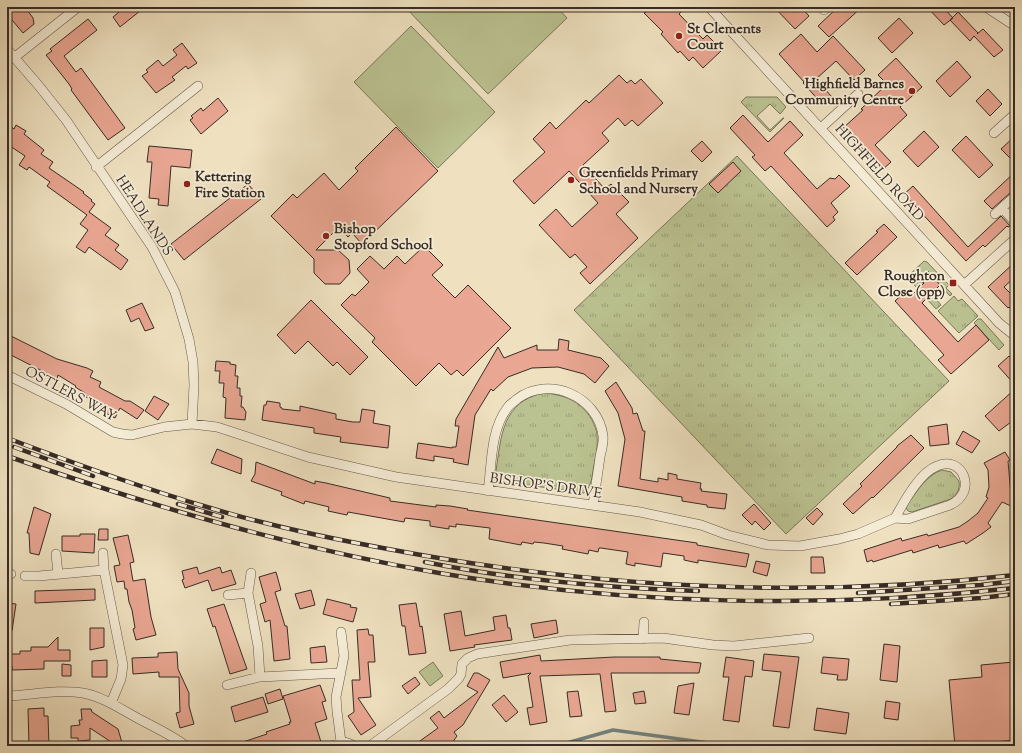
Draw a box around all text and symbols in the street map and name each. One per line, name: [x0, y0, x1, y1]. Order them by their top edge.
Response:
place label: St Clements Court: [687, 20, 762, 56]
marker: St Clements Court: [674, 31, 684, 41]
place label: Highfield Barnes Community Centre: [785, 75, 904, 111]
marker: Highfield Barnes Community Centre: [907, 86, 917, 96]
street label: HIGHFIELD ROAD: [829, 120, 928, 226]
place label: Greenfields Primary School and Nursery: [579, 164, 698, 200]
place label: Kettering Fire Station: [195, 168, 266, 204]
street label: HEADLANDS: [110, 172, 177, 260]
marker: Greenfields Primary School and Nursery: [566, 175, 576, 185]
marker: Kettering Fire Station: [182, 179, 192, 189]
place label: Bishop Stopford School: [334, 220, 433, 256]
marker: Bishop Stopford School: [321, 231, 331, 241]
place label: Roughton Close (opp): [878, 267, 946, 303]
marker: Roughton Close (opp): [948, 278, 958, 288]
street label: OSTLERS WAY: [21, 362, 119, 427]
street label: BISHOP'S DRIVE: [488, 469, 604, 505]

